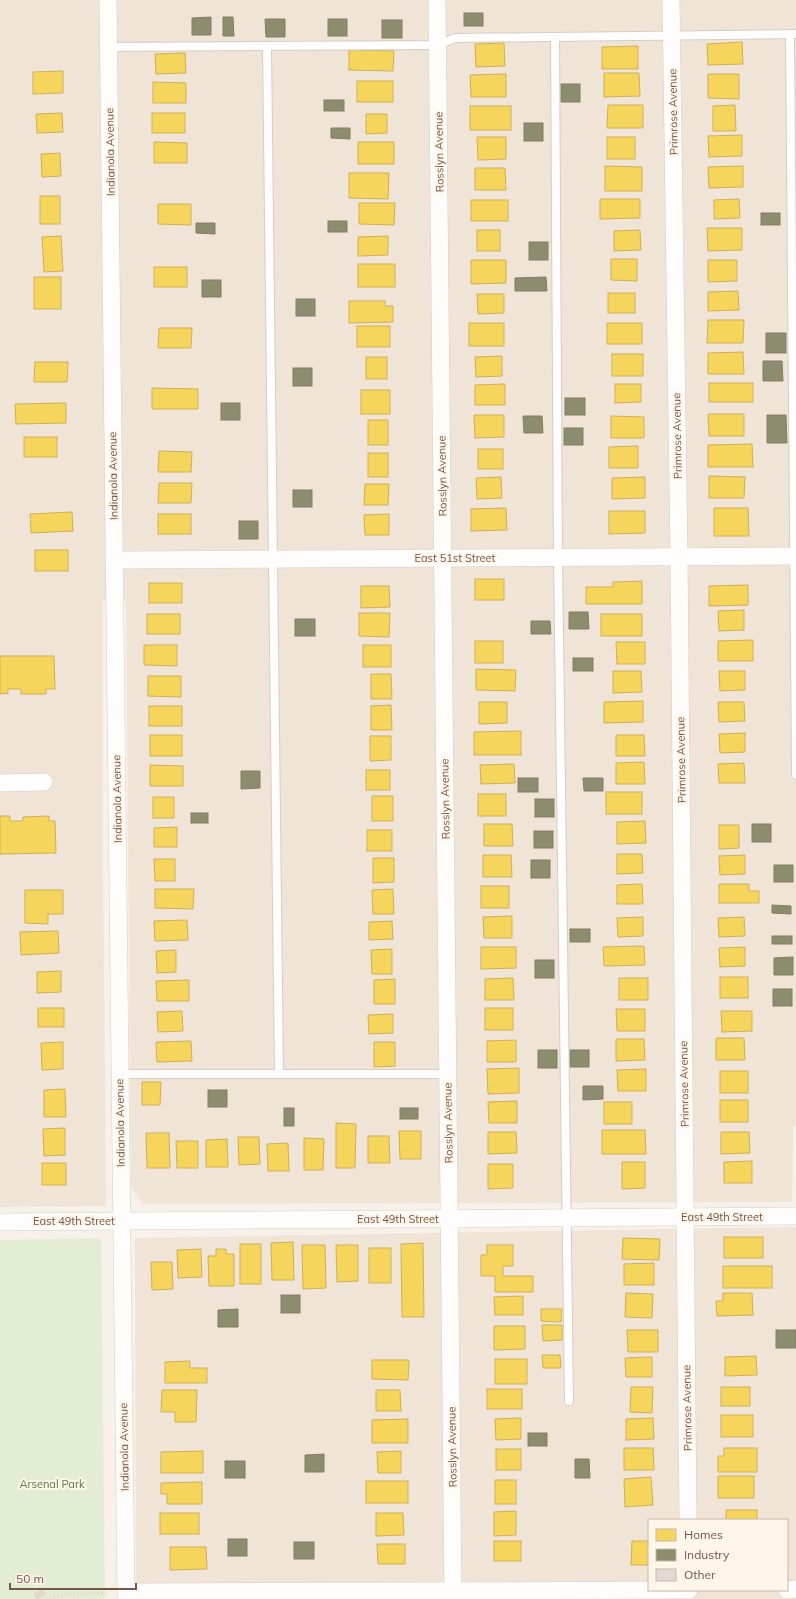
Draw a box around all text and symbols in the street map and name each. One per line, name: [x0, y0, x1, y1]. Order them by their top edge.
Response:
street label: Primrose Avenue: [665, 69, 681, 155]
street label: Indianola Avenue: [102, 108, 118, 196]
street label: Rosslyn Avenue: [431, 111, 447, 193]
street label: Primrose Avenue: [669, 393, 685, 479]
street label: Indianola Avenue: [105, 432, 121, 520]
street label: Rosslyn Avenue: [434, 435, 450, 517]
street label: East 51st Street: [415, 551, 496, 565]
street label: Primrose Avenue: [673, 717, 689, 803]
street label: Indianola Avenue: [109, 755, 125, 843]
street label: Rosslyn Avenue: [437, 758, 453, 840]
street label: Primrose Avenue: [676, 1041, 692, 1127]
street label: Indianola Avenue: [112, 1079, 128, 1167]
street label: Rosslyn Avenue: [440, 1082, 456, 1164]
street label: East 49th Street: [681, 1210, 763, 1224]
street label: East 49th Street: [357, 1212, 439, 1226]
street label: East 49th Street: [33, 1214, 115, 1228]
street label: Primrose Avenue: [679, 1365, 695, 1451]
street label: Indianola Avenue: [116, 1403, 132, 1491]
street label: Rosslyn Avenue: [444, 1406, 460, 1488]
park label: Arsenal Park: [19, 1477, 85, 1491]
legend: [648, 1519, 788, 1591]
text: Homes: [684, 1527, 723, 1542]
text: Industry: [684, 1547, 730, 1562]
scale bar: [10, 1565, 136, 1591]
text: Other: [684, 1567, 716, 1582]
text: 50 m: [16, 1571, 44, 1586]

